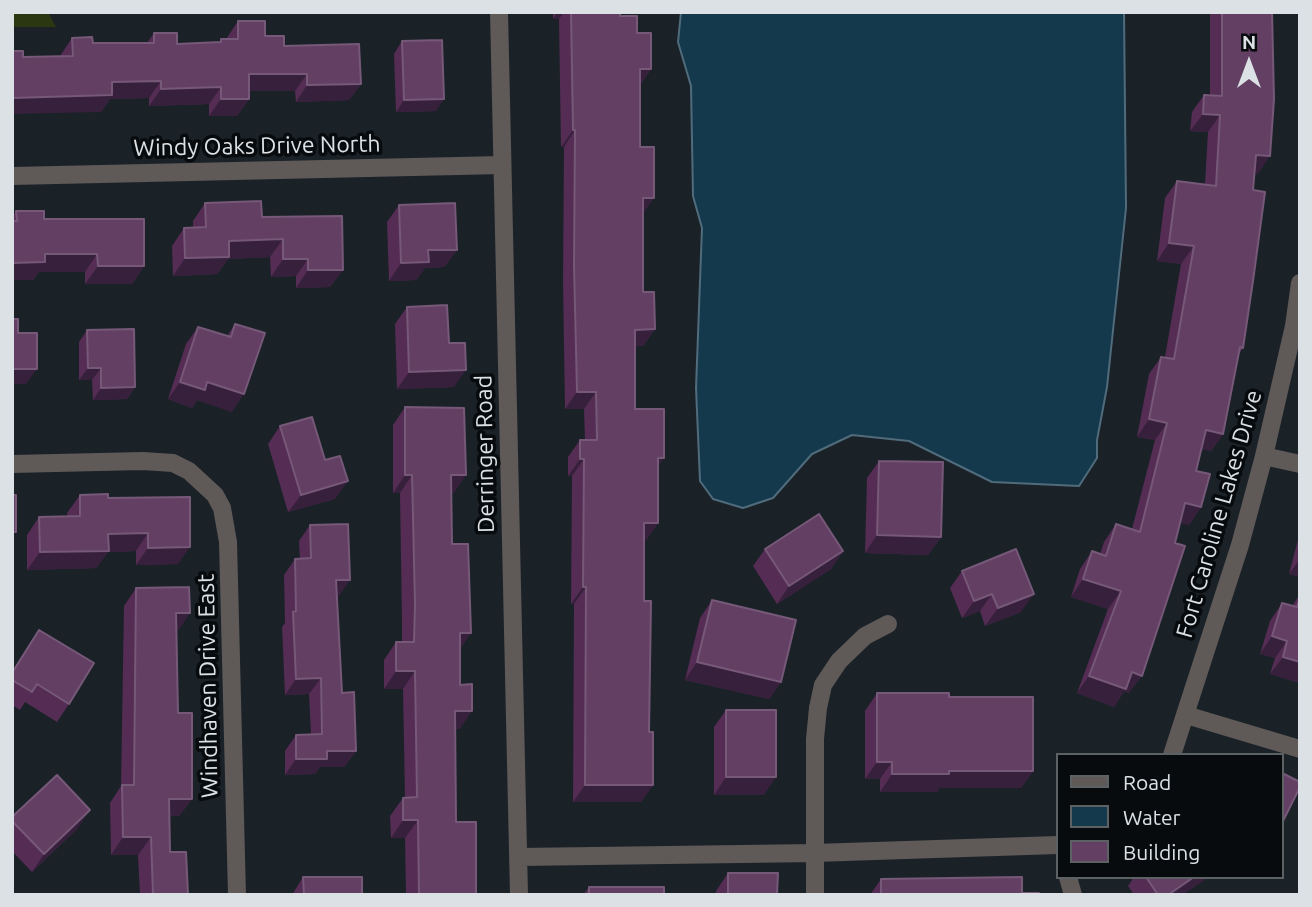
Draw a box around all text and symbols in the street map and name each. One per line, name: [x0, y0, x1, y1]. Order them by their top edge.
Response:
north arrow: [1214, 28, 1284, 98]
text: N: [1242, 31, 1256, 53]
street label: Windy Oaks Drive North: [133, 130, 381, 162]
street label: Derringer Road: [470, 375, 500, 533]
street label: Fort Caroline Lakes Drive: [1170, 387, 1268, 641]
street label: Windhaven Drive East: [192, 574, 224, 798]
legend: [1056, 753, 1284, 879]
text: Road: [1123, 770, 1171, 794]
text: Water: [1123, 805, 1181, 829]
text: Building: [1123, 840, 1200, 864]

